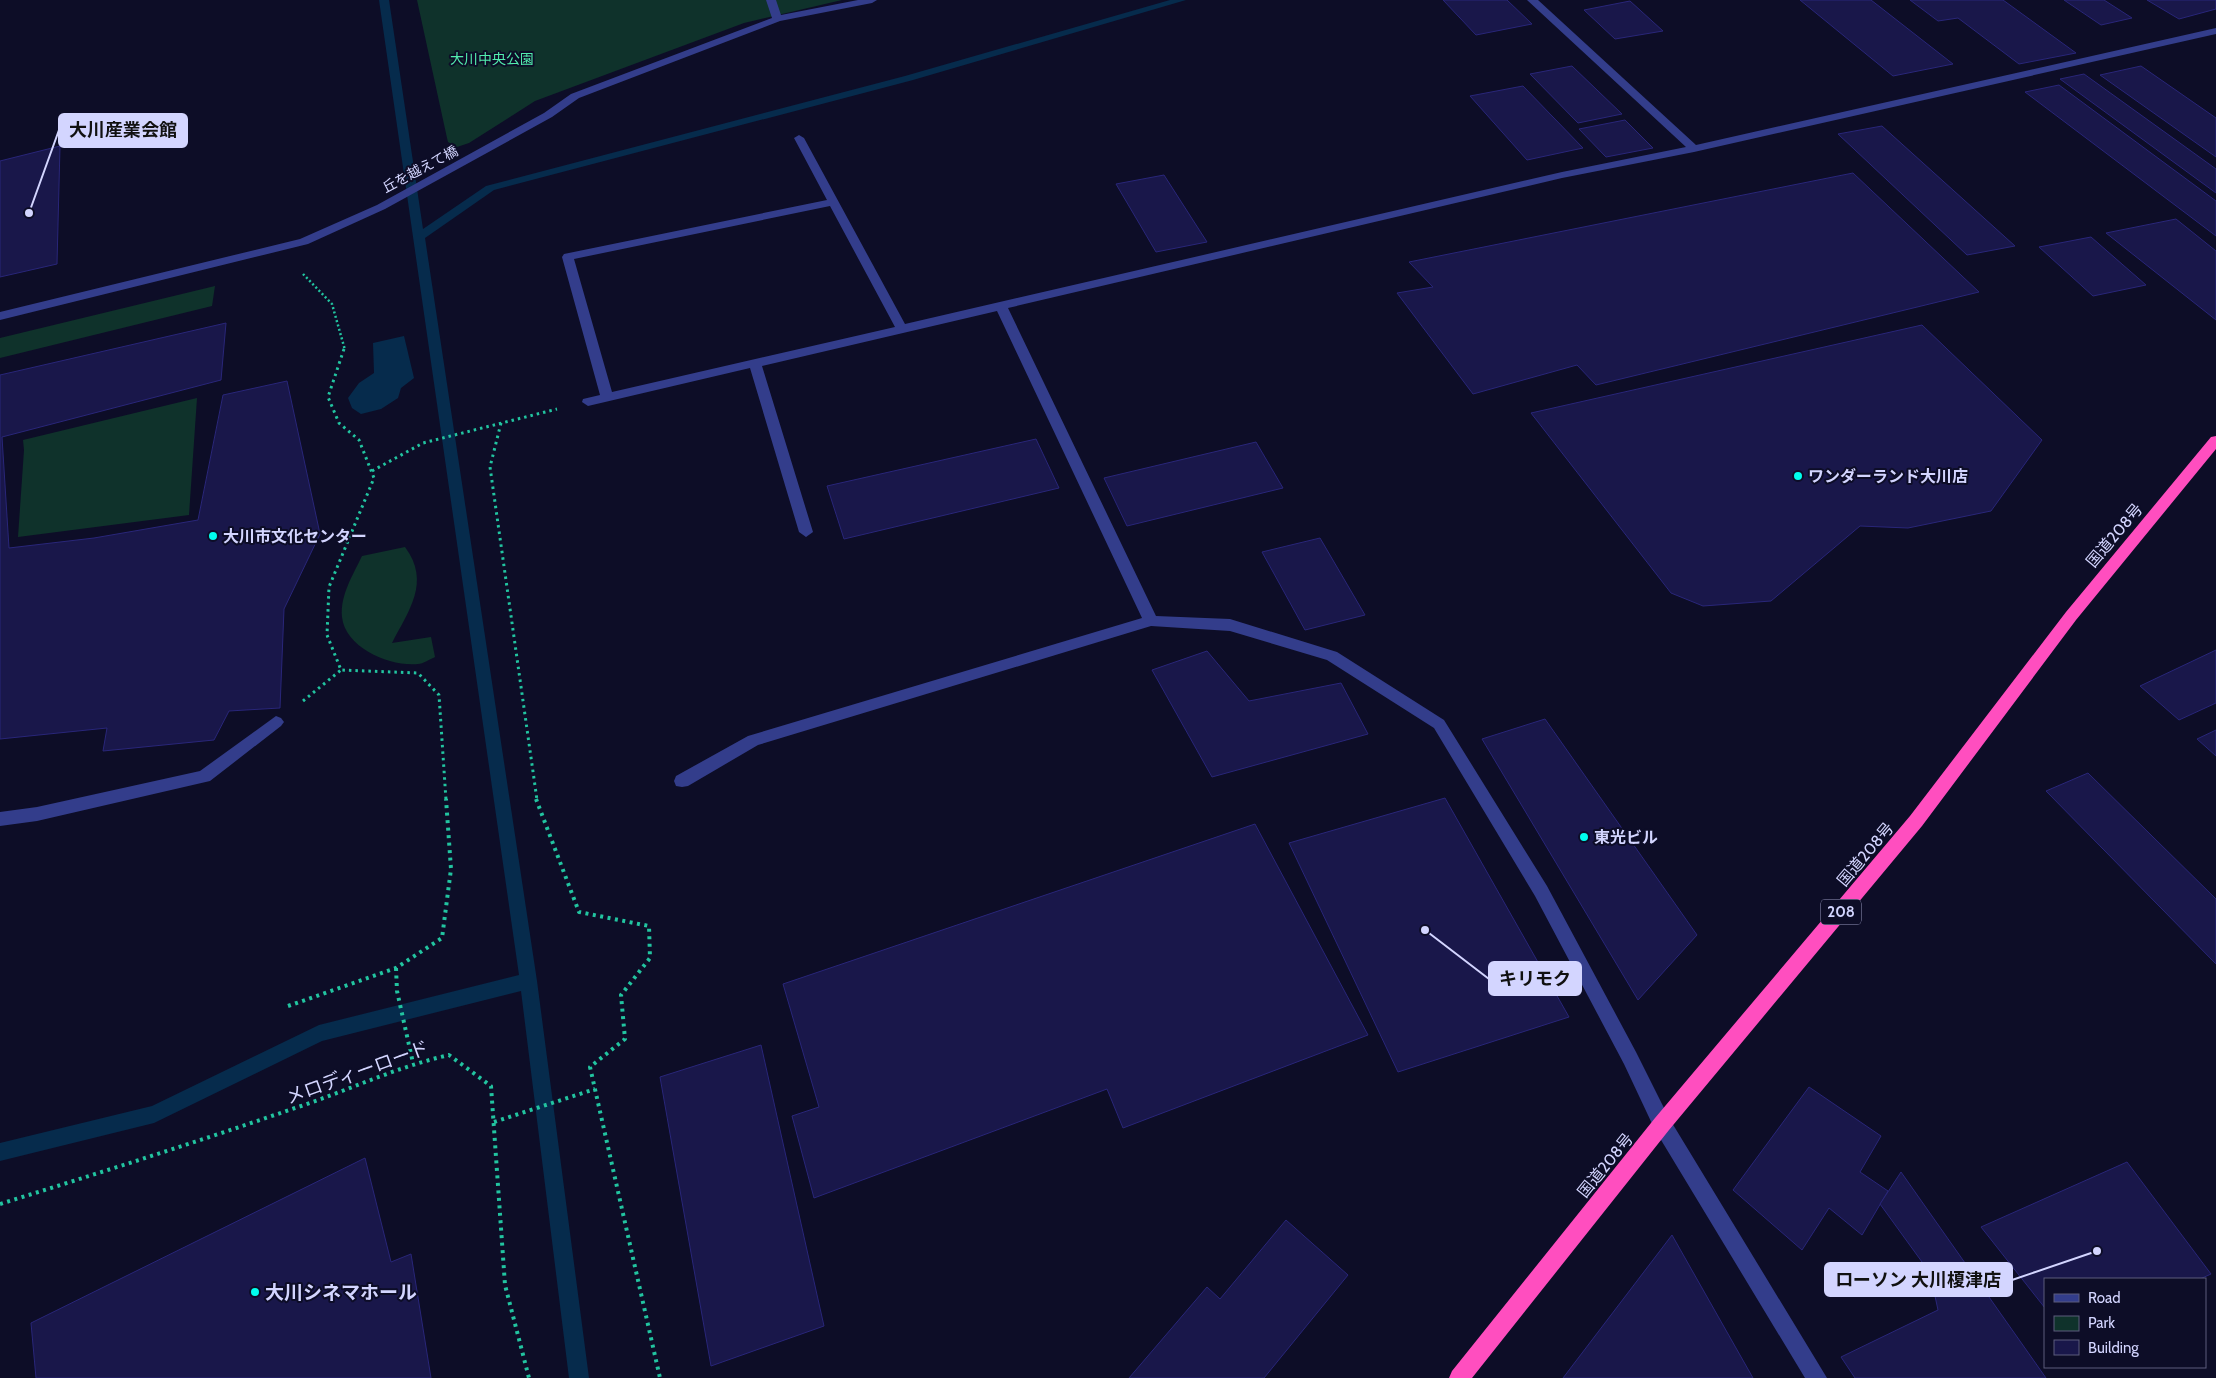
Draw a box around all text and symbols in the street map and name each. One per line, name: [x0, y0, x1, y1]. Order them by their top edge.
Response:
park label: 大川中央公園: [450, 50, 534, 68]
callout: 大川産業会館: [59, 114, 187, 147]
text: 大川産業会館: [69, 119, 177, 141]
street label: 丘を越えて橋: [379, 141, 461, 197]
place label: ワンダーランド大川店: [1808, 467, 1968, 486]
marker: ワンダーランド大川店: [1792, 470, 1804, 482]
street label: 国道208号: [2082, 500, 2146, 571]
place label: 大川市文化センター: [223, 527, 367, 546]
marker: 大川市文化センター: [207, 530, 219, 542]
street label: 国道208号: [1833, 819, 1897, 890]
place label: 東光ビル: [1594, 828, 1658, 847]
marker: 東光ビル: [1578, 831, 1590, 843]
road number: 208: [1821, 900, 1861, 924]
callout: キリモク: [1489, 962, 1581, 995]
text: キリモク: [1499, 968, 1571, 990]
street label: メロディーロード: [282, 1036, 432, 1109]
street label: 国道208号: [1574, 1129, 1637, 1201]
callout: ローソン 大川榎津店: [1825, 1263, 2012, 1296]
text: ローソン 大川榎津店: [1835, 1269, 2001, 1291]
legend: [2044, 1278, 2206, 1368]
place label: 大川シネマホール: [265, 1281, 417, 1304]
marker: 大川シネマホール: [249, 1286, 261, 1298]
text: Road: [2088, 1289, 2121, 1307]
text: Park: [2088, 1314, 2115, 1332]
text: Building: [2088, 1339, 2139, 1357]

